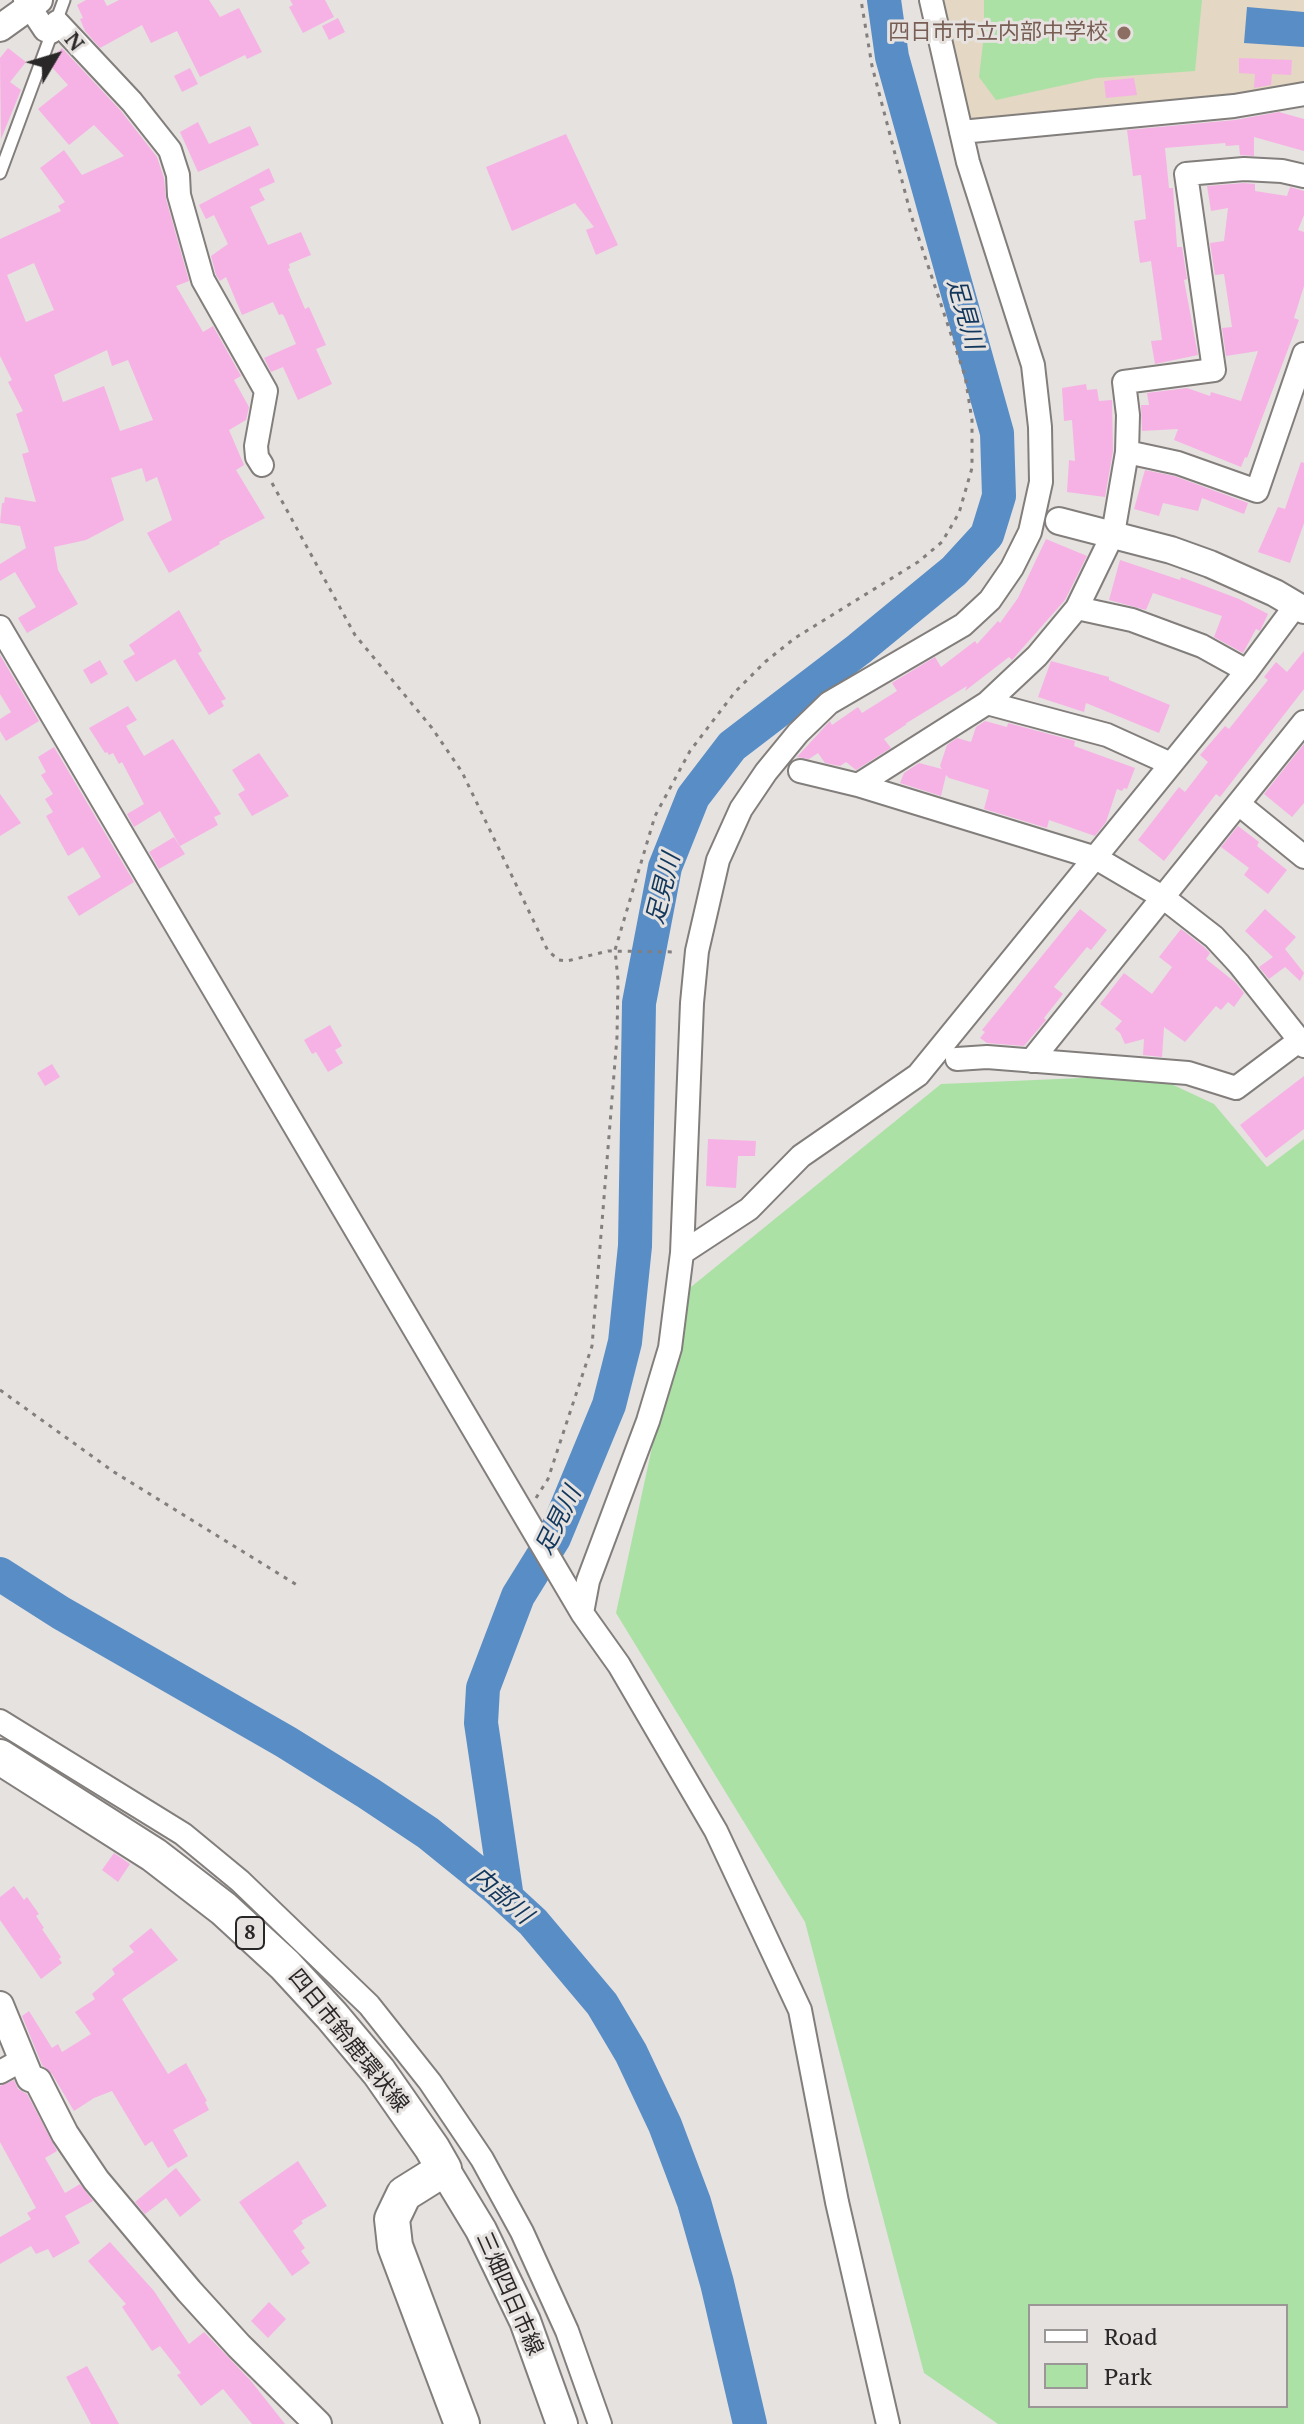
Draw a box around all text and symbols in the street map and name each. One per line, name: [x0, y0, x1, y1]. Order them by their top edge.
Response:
north arrow: [16, 16, 96, 96]
place label: 四日市市立内部中学校: [888, 20, 1108, 46]
marker: 四日市市立内部中学校: [1115, 24, 1133, 42]
text: N: [59, 25, 92, 56]
water label: 足見川: [940, 275, 988, 353]
water label: 足見川: [641, 851, 687, 927]
water label: 足見川: [530, 1482, 588, 1560]
water label: 内部川: [464, 1862, 538, 1930]
road number: 8: [236, 1917, 264, 1949]
street label: 四日市鈴鹿環状線: [282, 1964, 414, 2118]
street label: 三畑四日市線: [470, 2228, 548, 2360]
legend: [1028, 2304, 1288, 2408]
text: Road: [1104, 2320, 1158, 2352]
text: Park: [1104, 2360, 1152, 2392]

